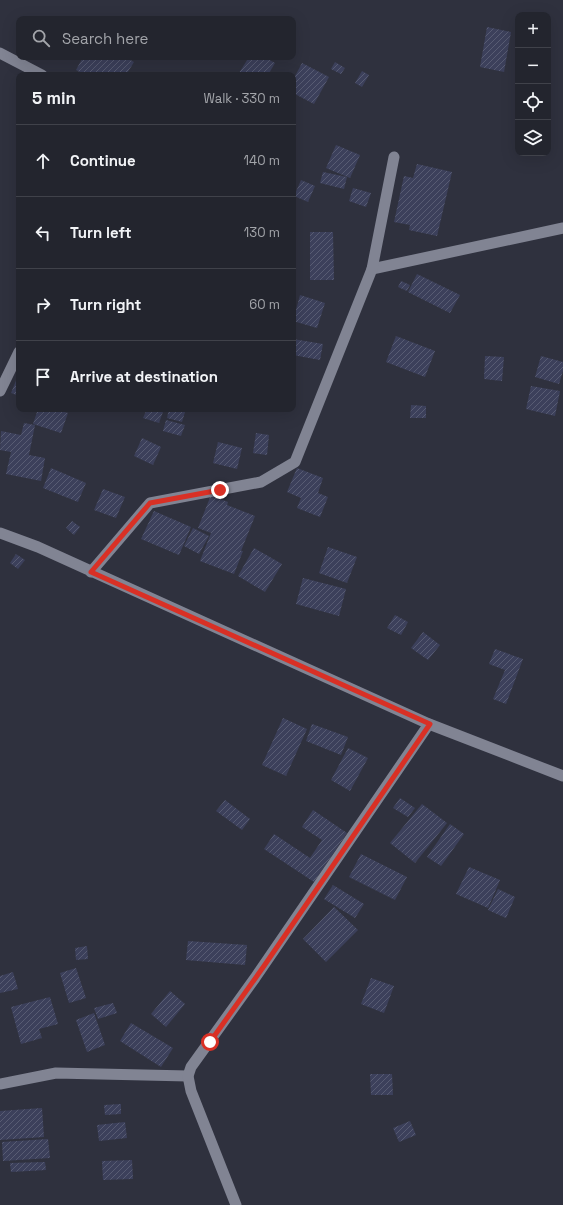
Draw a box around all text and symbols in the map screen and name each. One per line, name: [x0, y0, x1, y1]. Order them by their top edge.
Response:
map controls: [515, 12, 551, 156]
button: +: [515, 12, 551, 48]
search box: [16, 16, 296, 60]
icon: search: [30, 27, 52, 49]
text: Search here: [62, 29, 148, 48]
button: −: [515, 48, 551, 84]
button: locate: [515, 84, 551, 120]
text: 5 min: [32, 87, 76, 109]
text: Walk · 330 m: [203, 90, 280, 107]
button: layers: [515, 120, 551, 156]
icon: ahead: [32, 150, 54, 172]
text: Continue: [70, 151, 136, 170]
text: 140 m: [244, 152, 280, 169]
icon: left: [32, 222, 54, 244]
text: Turn left: [70, 223, 132, 242]
text: 130 m: [244, 224, 280, 241]
icon: right: [32, 294, 54, 316]
text: Turn right: [70, 295, 141, 314]
text: 60 m: [249, 296, 280, 313]
icon: arrive: [32, 366, 54, 388]
text: Arrive at destination: [70, 367, 218, 386]
route end: [211, 481, 229, 499]
route start: [201, 1033, 219, 1051]

